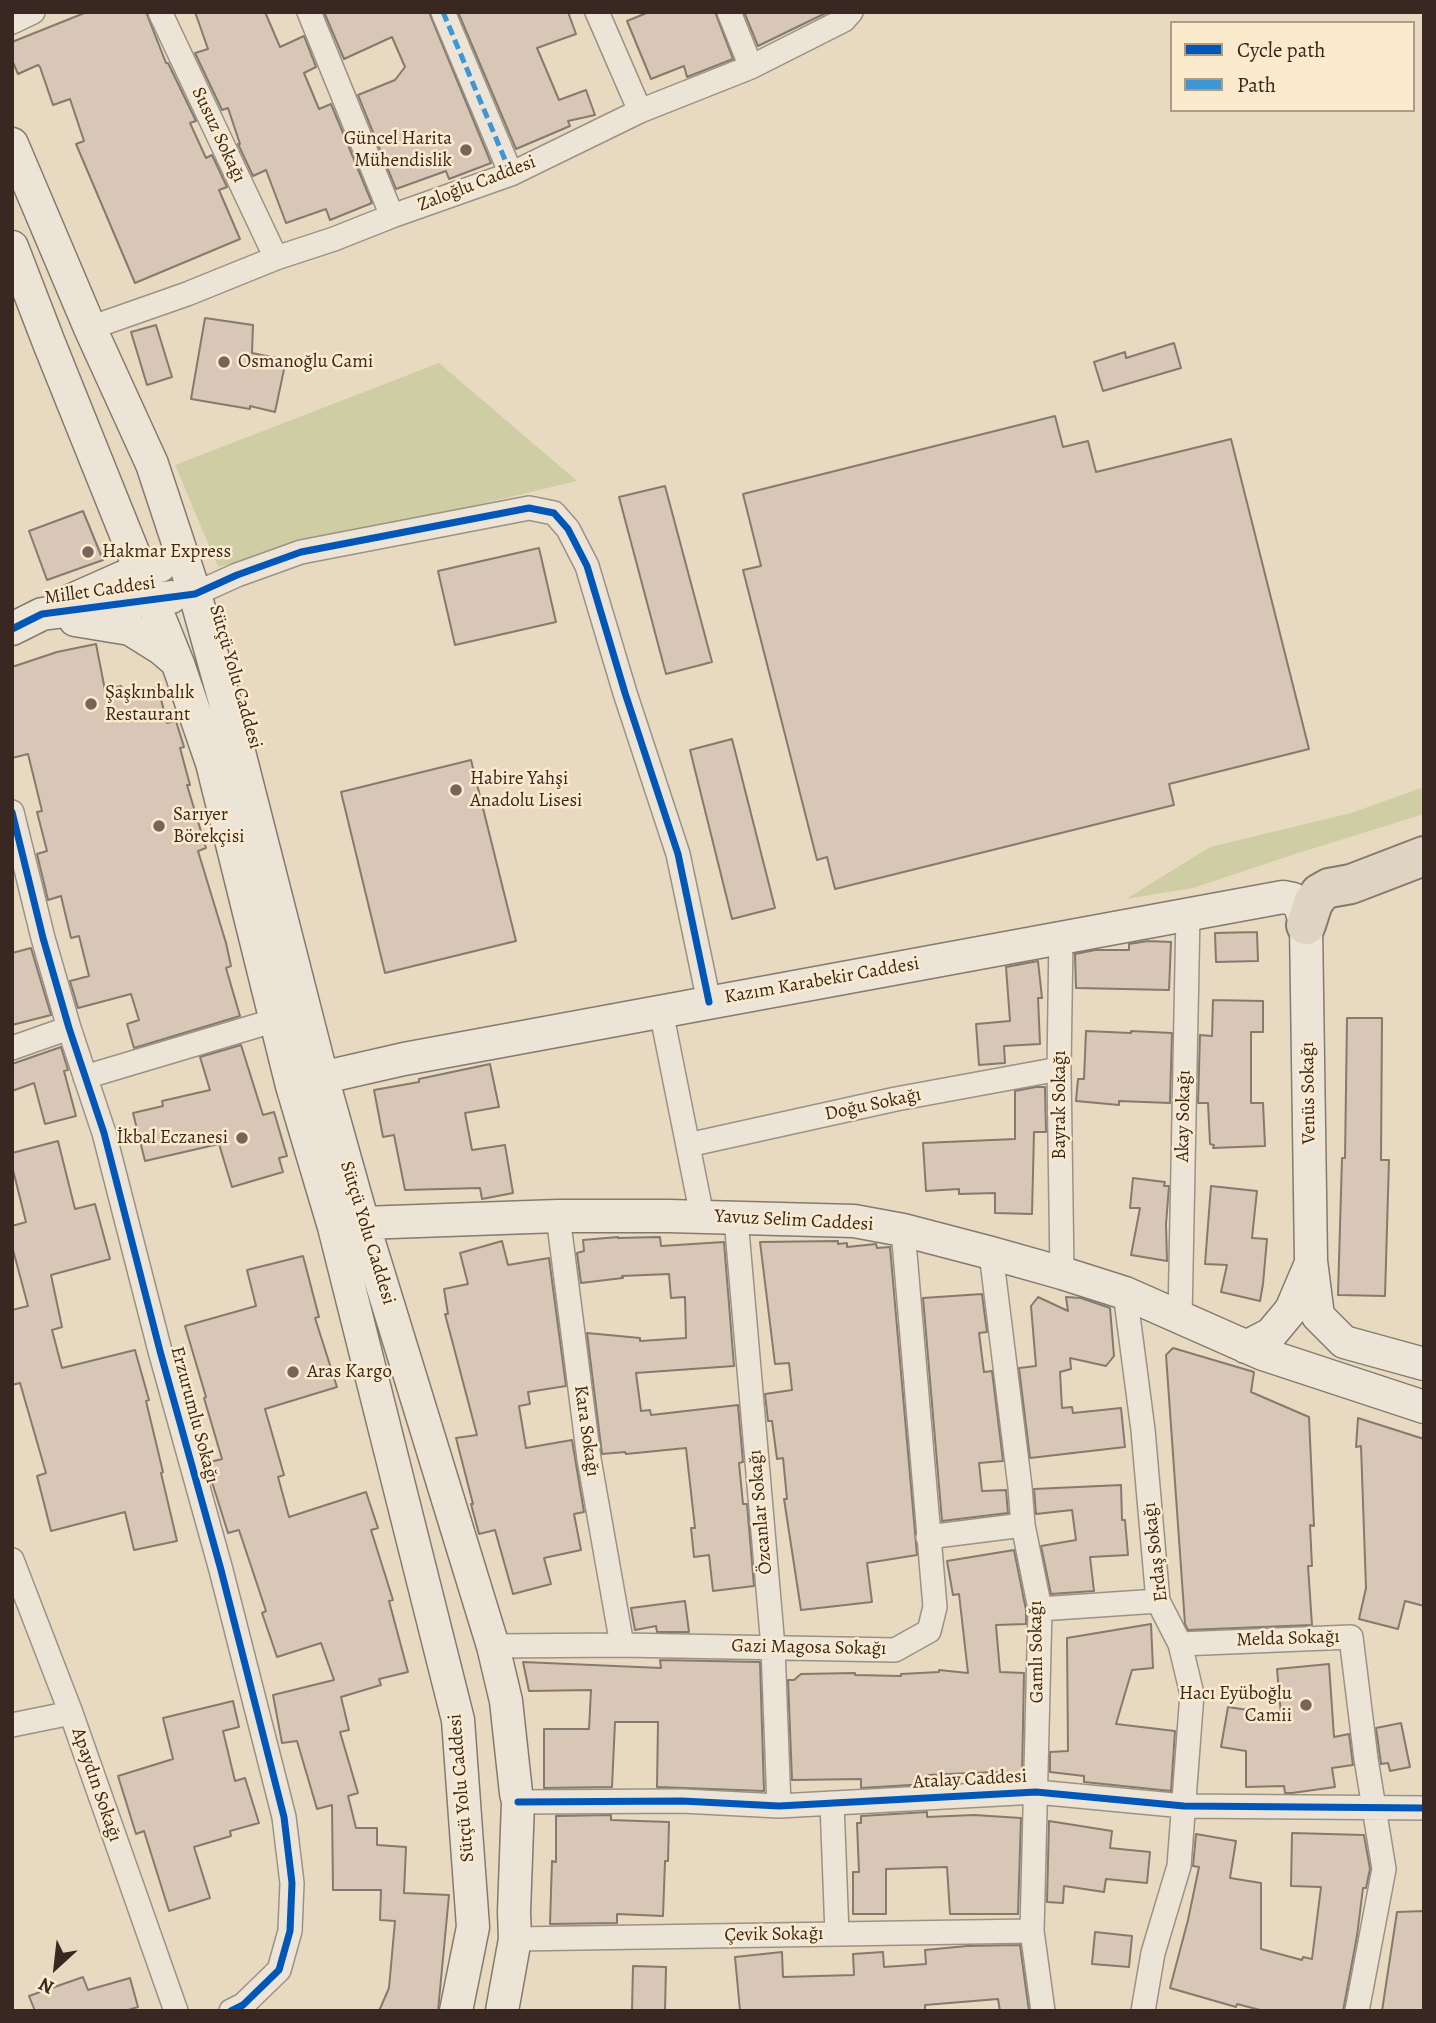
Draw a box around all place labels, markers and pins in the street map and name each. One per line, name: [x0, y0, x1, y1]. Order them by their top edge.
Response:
place label: Güncel Harita Mühendislik: [344, 128, 452, 172]
marker: Güncel Harita Mühendislik: [458, 142, 474, 158]
place label: Osmanoğlu Cami: [238, 351, 373, 373]
marker: Osmanoğlu Cami: [216, 354, 232, 370]
place label: Hakmar Express: [102, 541, 231, 563]
marker: Hakmar Express: [80, 544, 96, 560]
place label: Şaşkınbalık Restaurant: [105, 682, 194, 726]
marker: Şaşkınbalık Restaurant: [83, 696, 99, 712]
place label: Habire Yahşi Anadolu Lisesi: [470, 768, 582, 812]
marker: Habire Yahşi Anadolu Lisesi: [448, 782, 464, 798]
place label: Sarıyer Börekçisi: [173, 804, 245, 848]
marker: Sarıyer Börekçisi: [151, 818, 167, 834]
place label: İkbal Eczanesi: [116, 1127, 228, 1149]
marker: İkbal Eczanesi: [234, 1130, 250, 1146]
place label: Aras Kargo: [307, 1361, 392, 1383]
marker: Aras Kargo: [285, 1364, 301, 1380]
place label: Hacı Eyüboğlu Camii: [1179, 1683, 1292, 1727]
marker: Hacı Eyüboğlu Camii: [1298, 1697, 1314, 1713]

